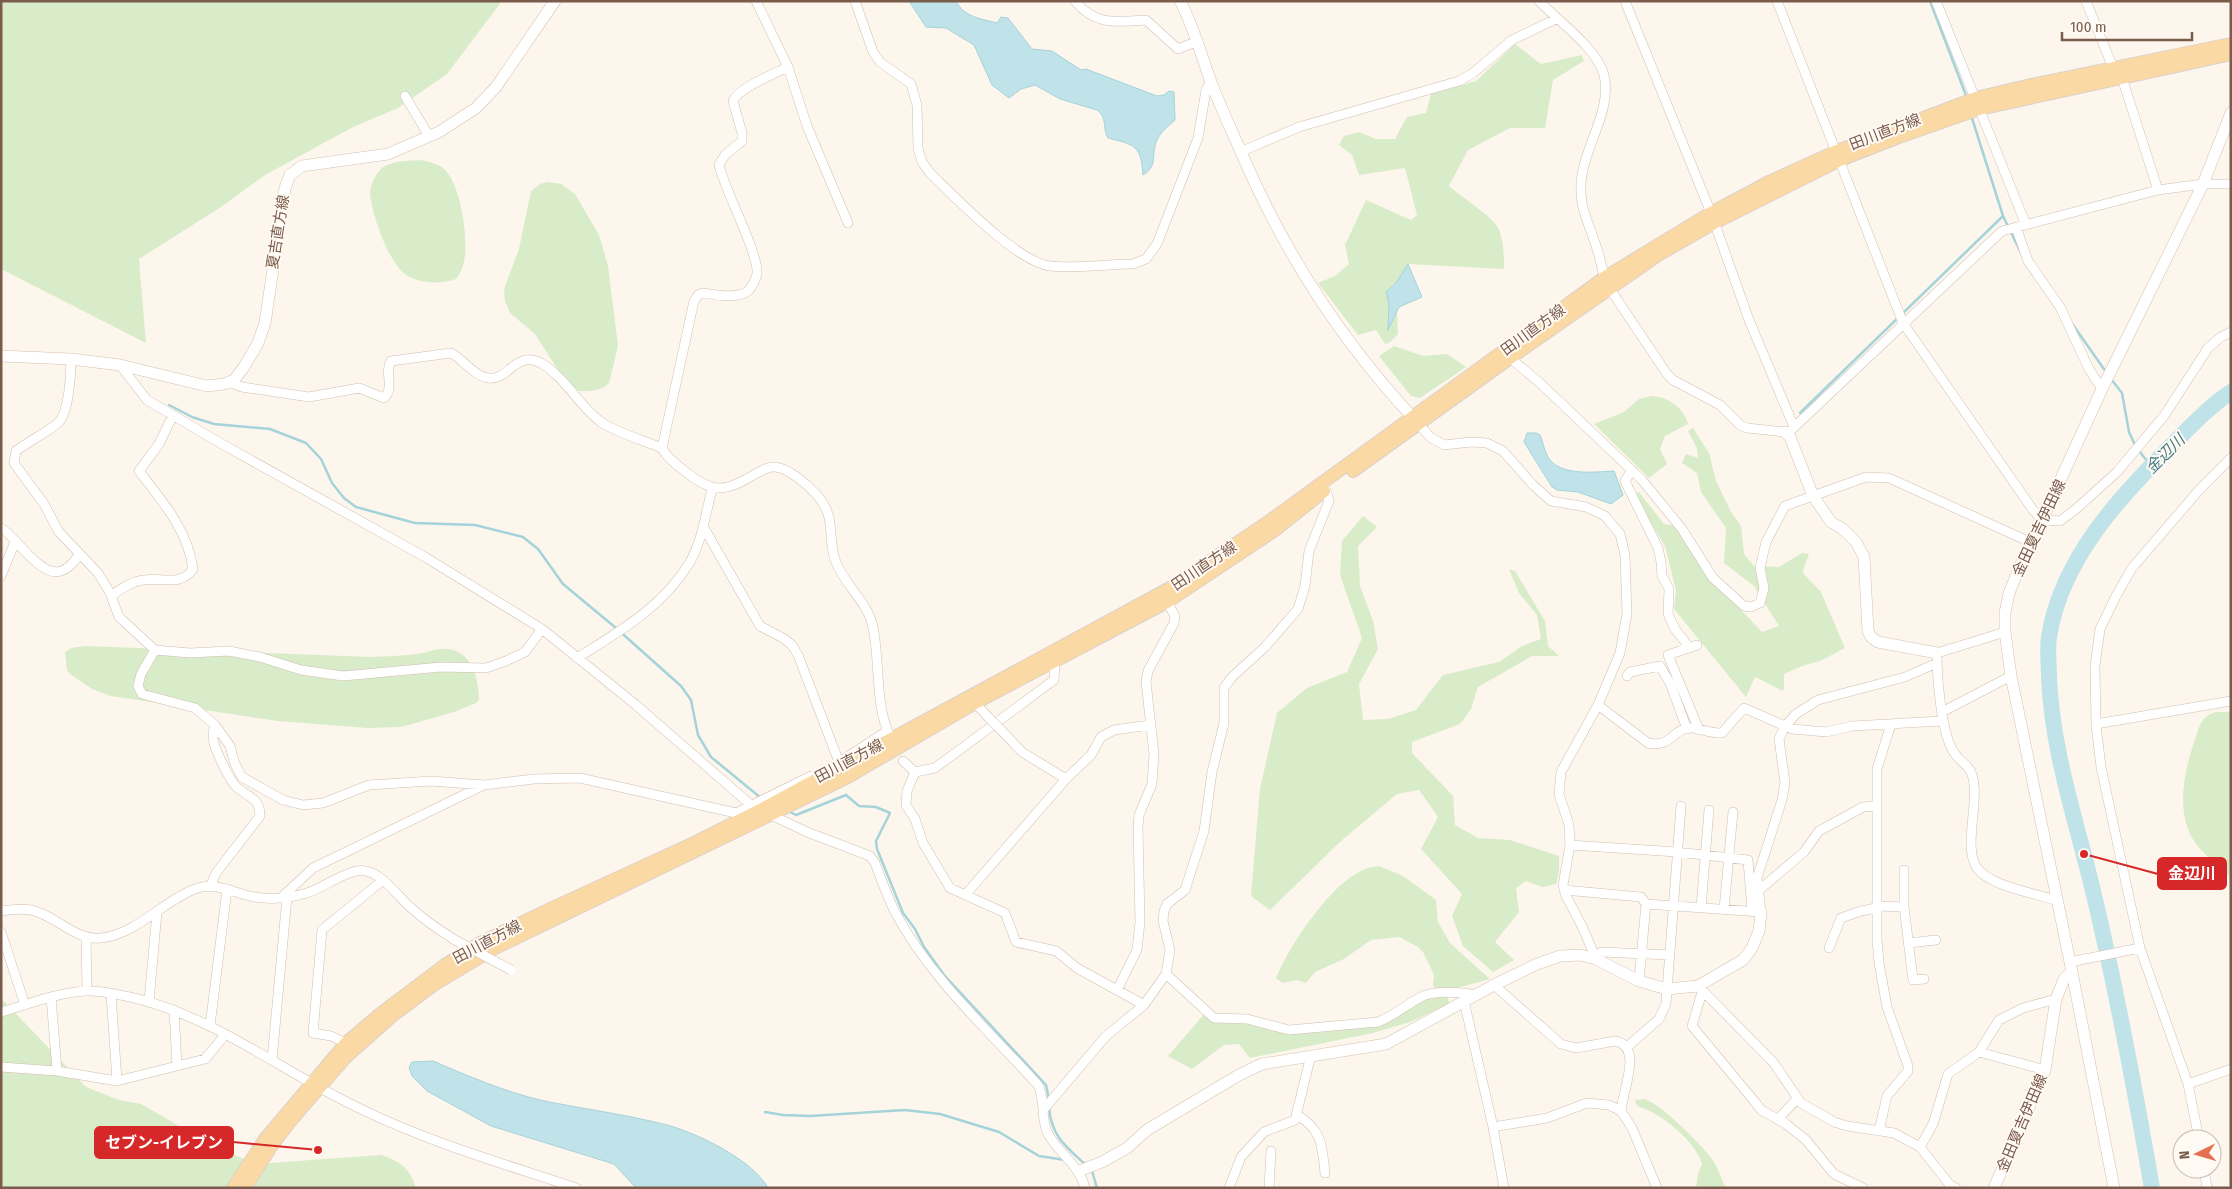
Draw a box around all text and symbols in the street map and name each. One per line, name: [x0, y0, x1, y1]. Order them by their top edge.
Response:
scale bar: [2062, 10, 2192, 42]
text: 100 m: [2070, 18, 2107, 36]
street label: 田川直方線: [1847, 110, 1923, 154]
street label: 夏吉直方線: [263, 194, 293, 270]
street label: 田川直方線: [1497, 301, 1569, 359]
water label: 金辺川: [2141, 429, 2190, 478]
street label: 金田夏吉伊田線: [2009, 477, 2069, 579]
street label: 田川直方線: [1168, 538, 1240, 594]
street label: 田川直方線: [812, 735, 886, 787]
callout: 金辺川: [2158, 858, 2226, 889]
text: 金辺川: [2168, 864, 2216, 883]
street label: 田川直方線: [450, 916, 524, 968]
street label: 金田夏吉伊田線: [1993, 1071, 2051, 1175]
callout: セブン-イレブン: [95, 1127, 233, 1158]
north arrow: [2172, 1129, 2222, 1179]
text: セブン-イレブン: [105, 1133, 223, 1152]
text: N: [2176, 1150, 2193, 1160]

